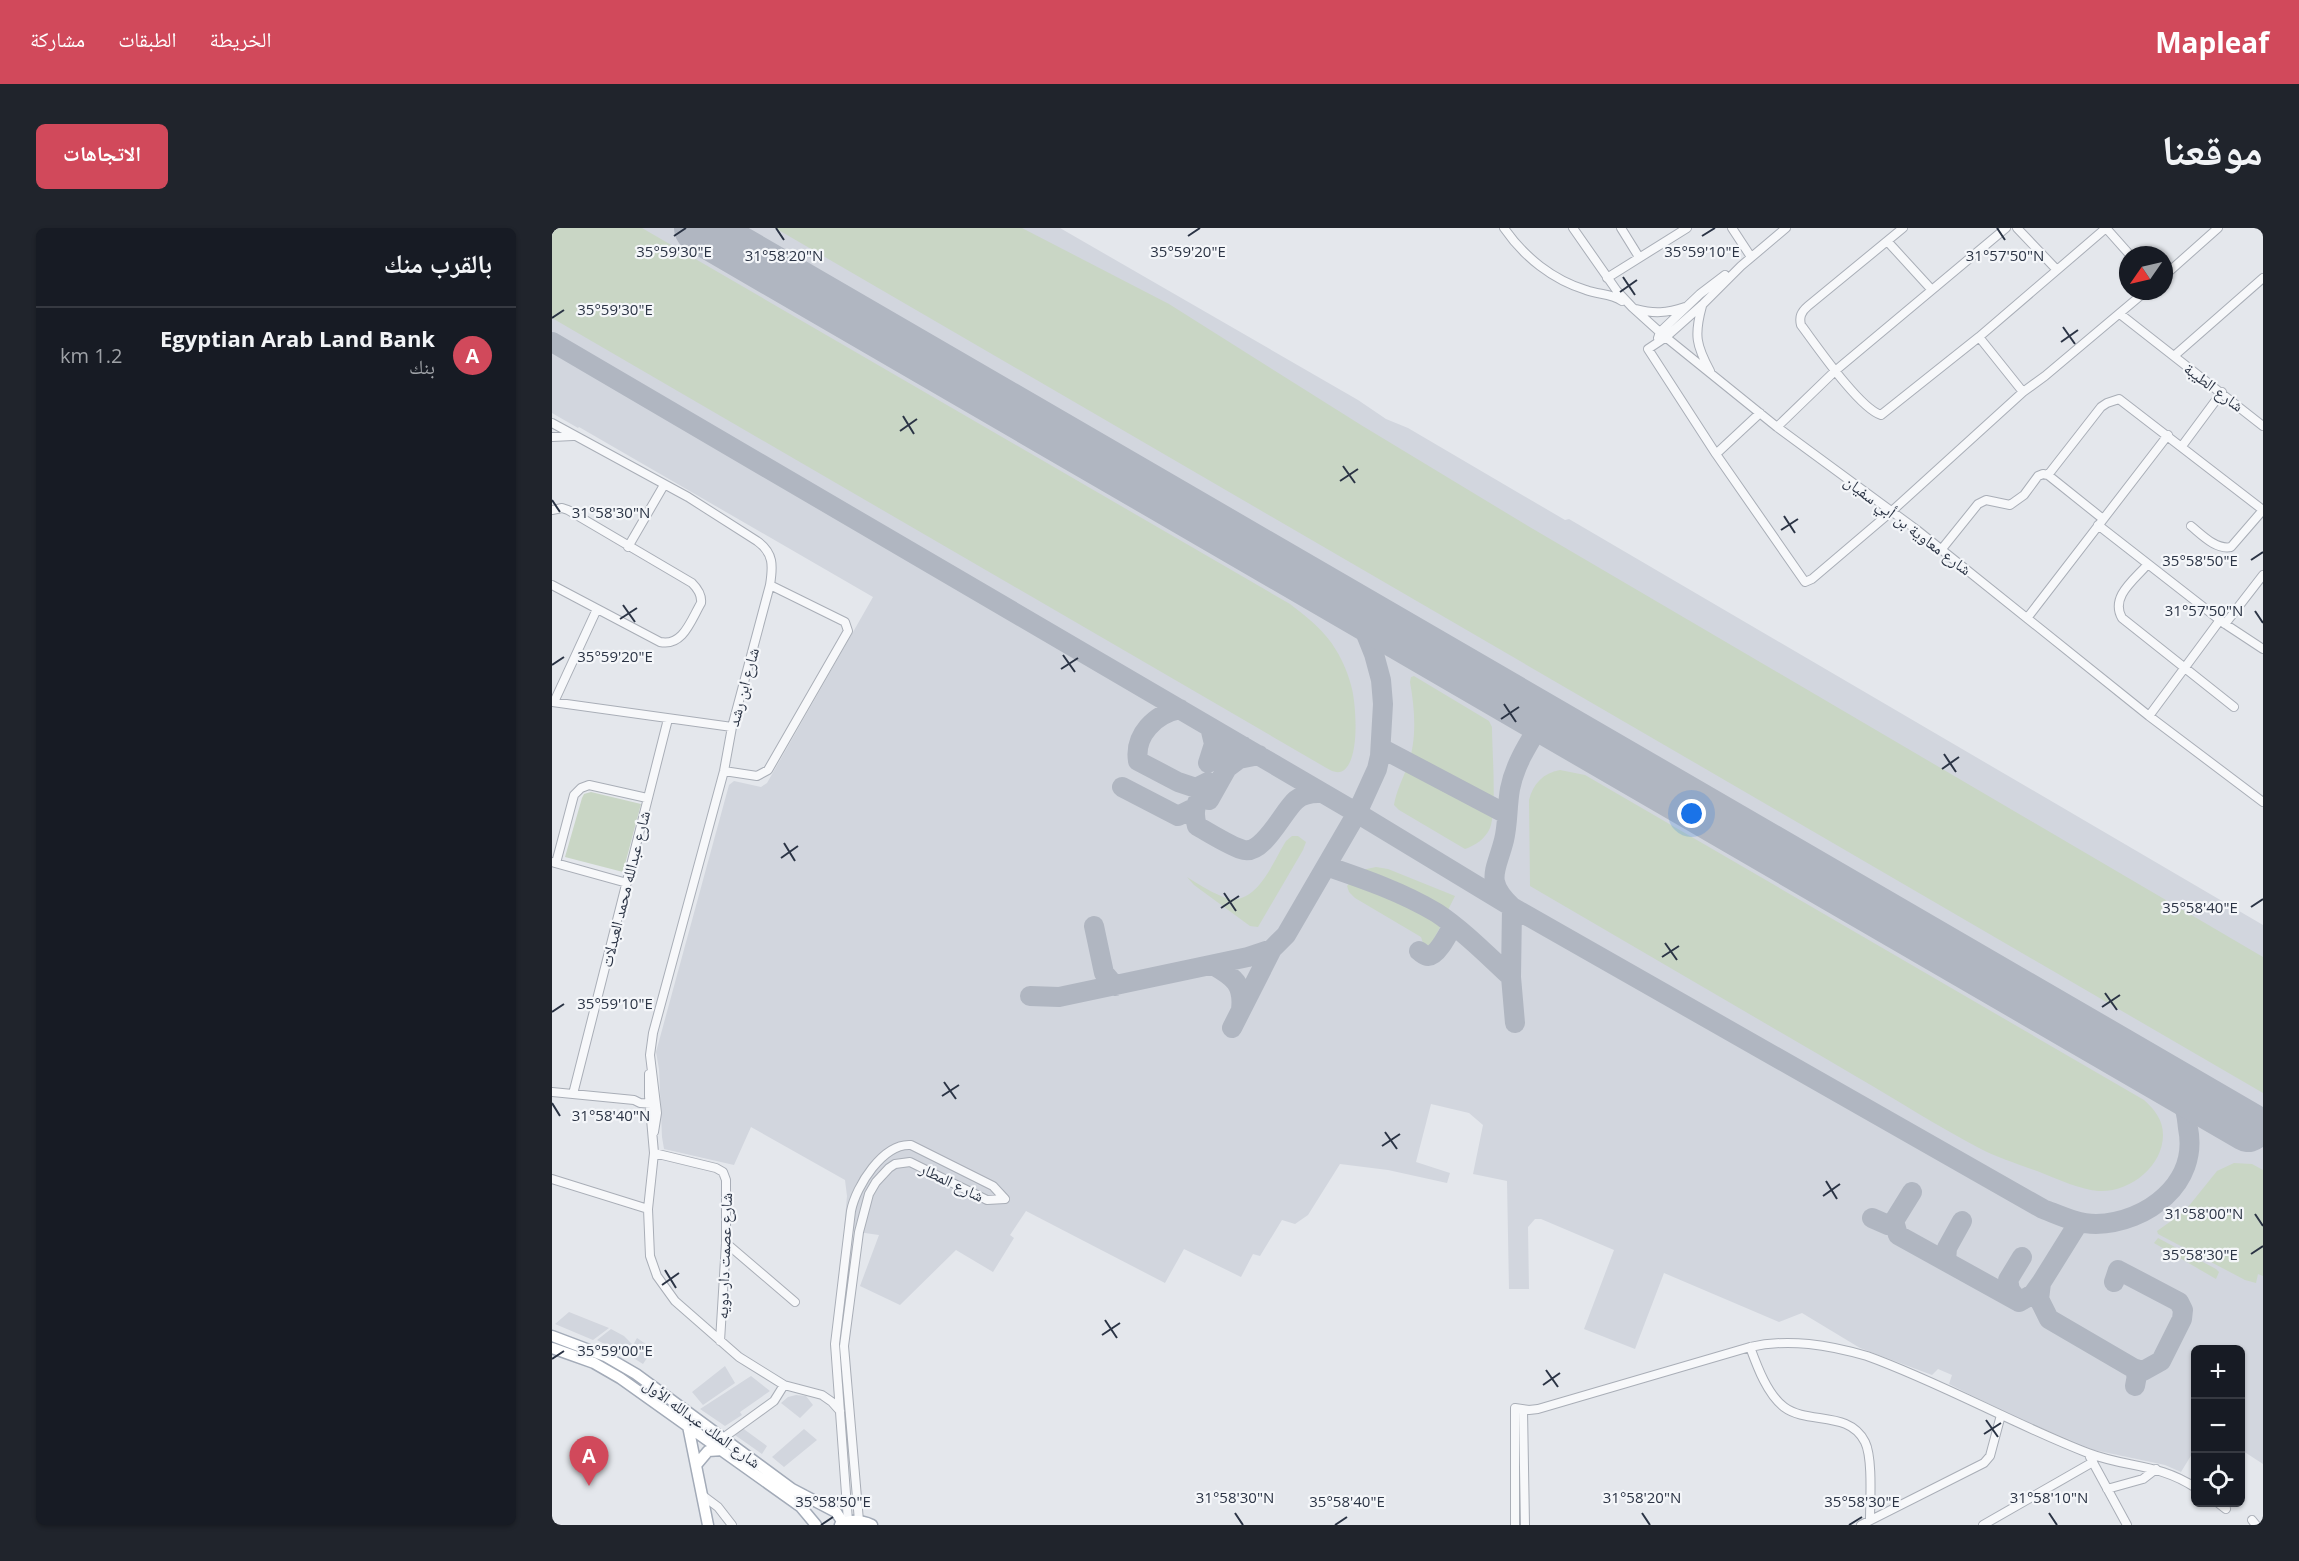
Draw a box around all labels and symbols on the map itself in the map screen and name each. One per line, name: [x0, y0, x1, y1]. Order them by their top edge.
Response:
text: 35°59'30"E: [636, 241, 712, 261]
text: 35°59'20"E: [1150, 241, 1226, 261]
text: 35°59'10"E: [1664, 241, 1740, 261]
text: 31°58'20"N: [745, 245, 823, 265]
text: 31°57'50"N: [1966, 245, 2044, 265]
north arrow: [2119, 246, 2173, 300]
text: 35°59'30"E: [577, 299, 653, 319]
street label: شارع الطيبة: [2180, 357, 2248, 417]
street label: شارع معاوية بن أبي سفيان: [1839, 470, 1976, 582]
text: 31°58'30"N: [572, 502, 650, 522]
text: 35°58'50"E: [2162, 550, 2238, 570]
text: 31°57'50"N: [2165, 600, 2243, 620]
street label: شارع ابن رشد: [722, 645, 764, 729]
text: 35°59'20"E: [577, 646, 653, 666]
your location: [1677, 799, 1706, 828]
street label: شارع عبدالله محمد العبدلات: [595, 809, 655, 969]
text: 35°58'40"E: [2162, 897, 2238, 917]
text: 35°59'10"E: [577, 993, 653, 1013]
text: 31°58'40"N: [572, 1105, 650, 1125]
street label: شارع المطار: [915, 1157, 988, 1207]
street label: شارع عصمت دار دويه: [711, 1192, 737, 1320]
text: 31°58'00"N: [2165, 1203, 2243, 1223]
text: 35°58'30"E: [2162, 1244, 2238, 1264]
text: 35°59'00"E: [577, 1340, 653, 1360]
street label: شارع الملك عبدالله الأول: [639, 1373, 765, 1473]
pin: A: [570, 1436, 609, 1486]
text: 31°58'30"N: [1196, 1487, 1274, 1507]
text: 31°58'20"N: [1603, 1487, 1681, 1507]
text: 31°58'10"N: [2010, 1487, 2088, 1507]
text: 35°58'50"E: [795, 1491, 871, 1511]
text: 35°58'40"E: [1309, 1491, 1385, 1511]
text: 35°58'30"E: [1824, 1491, 1900, 1511]

